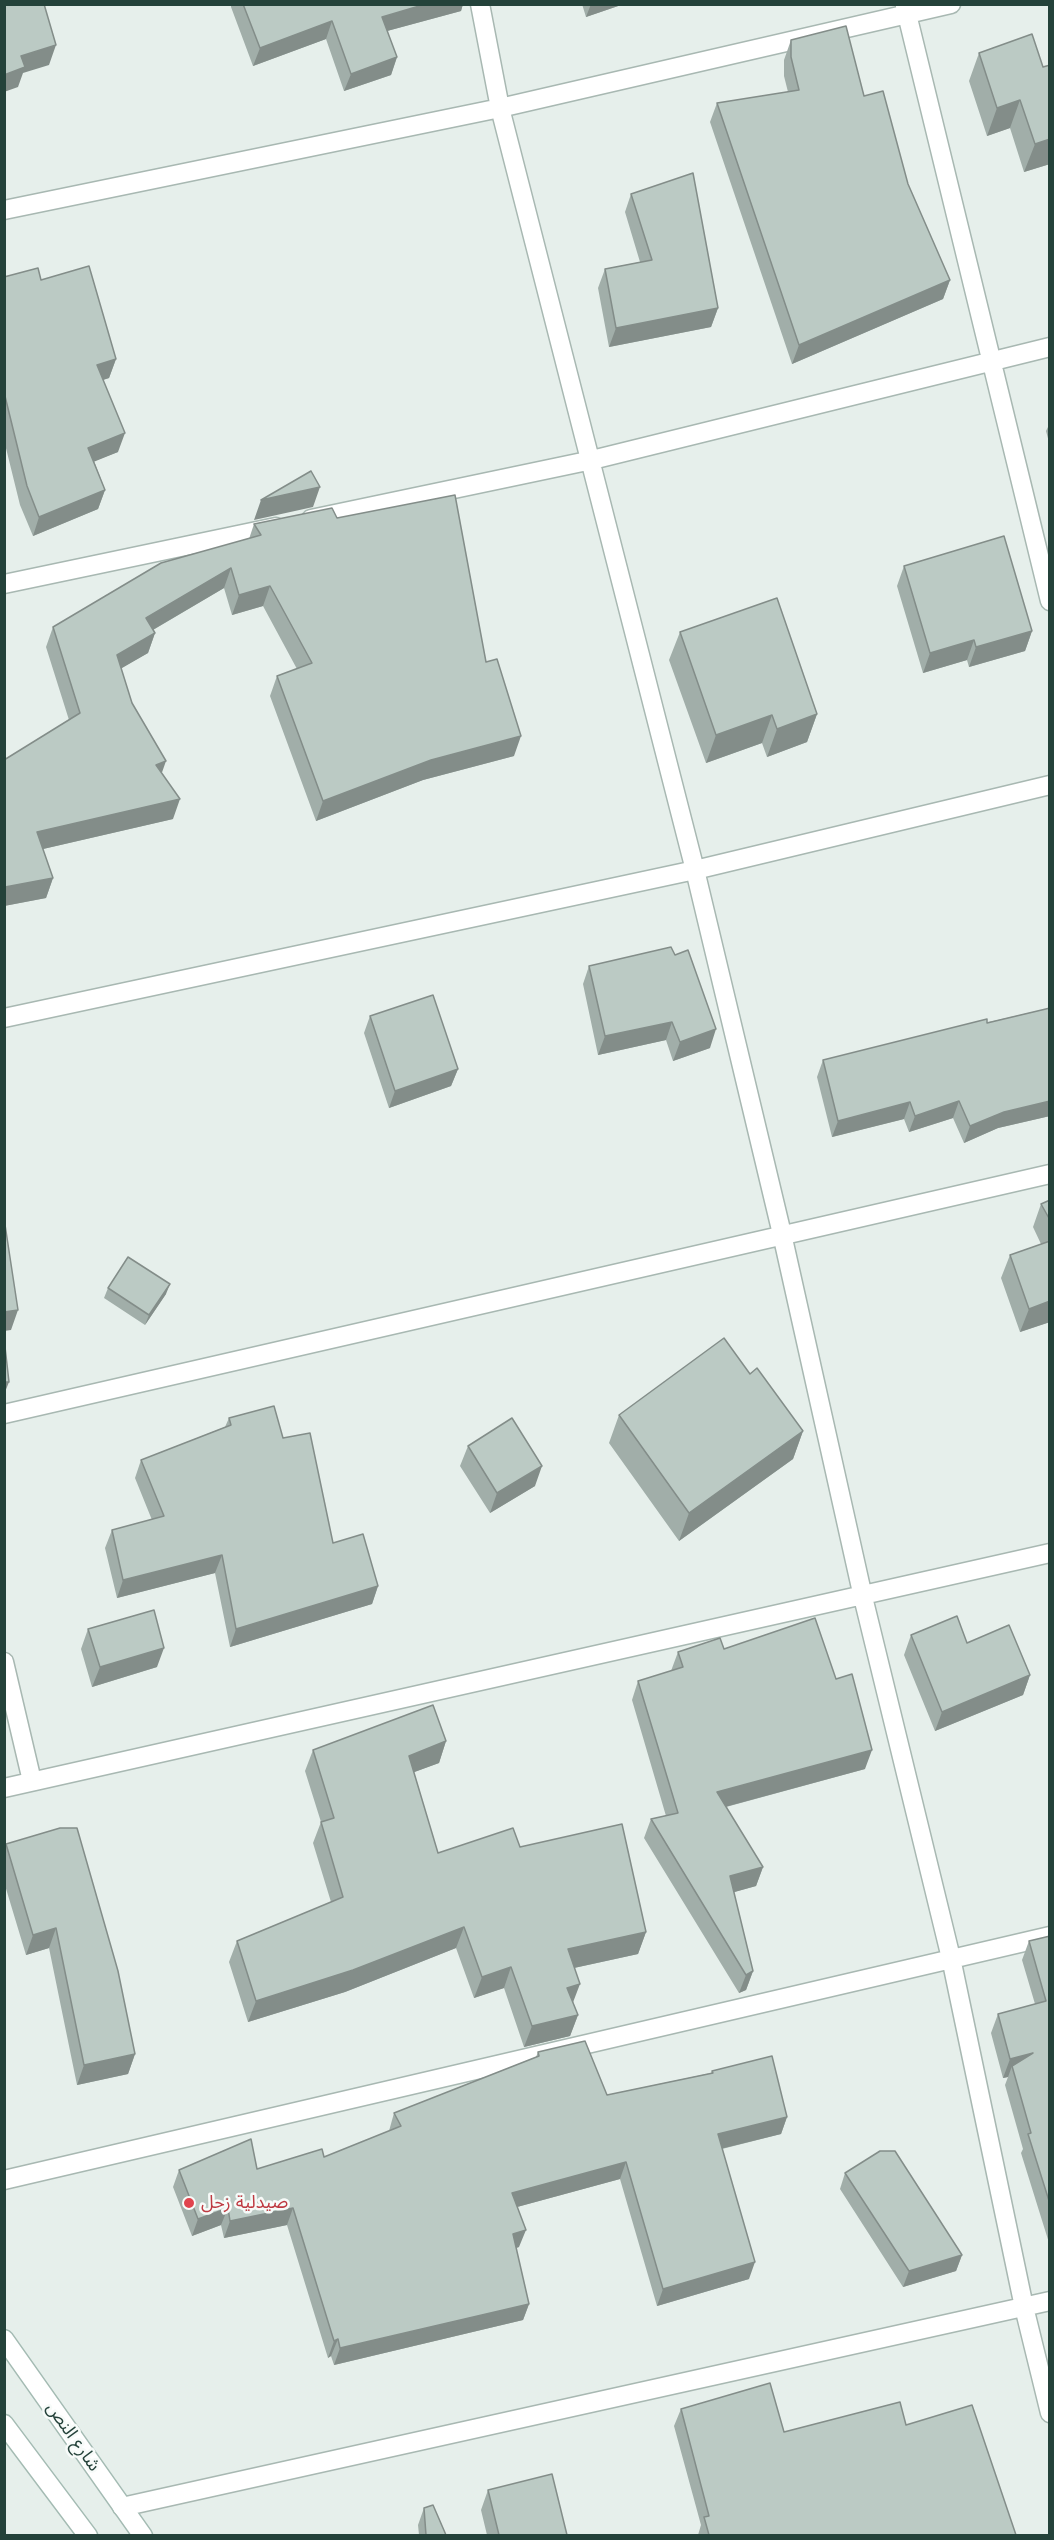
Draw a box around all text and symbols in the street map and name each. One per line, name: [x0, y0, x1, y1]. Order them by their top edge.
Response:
place label: صيدلية زحل: [201, 2192, 288, 2214]
marker: صيدلية زحل: [182, 2196, 196, 2210]
street label: شارع النص: [41, 2398, 105, 2476]

